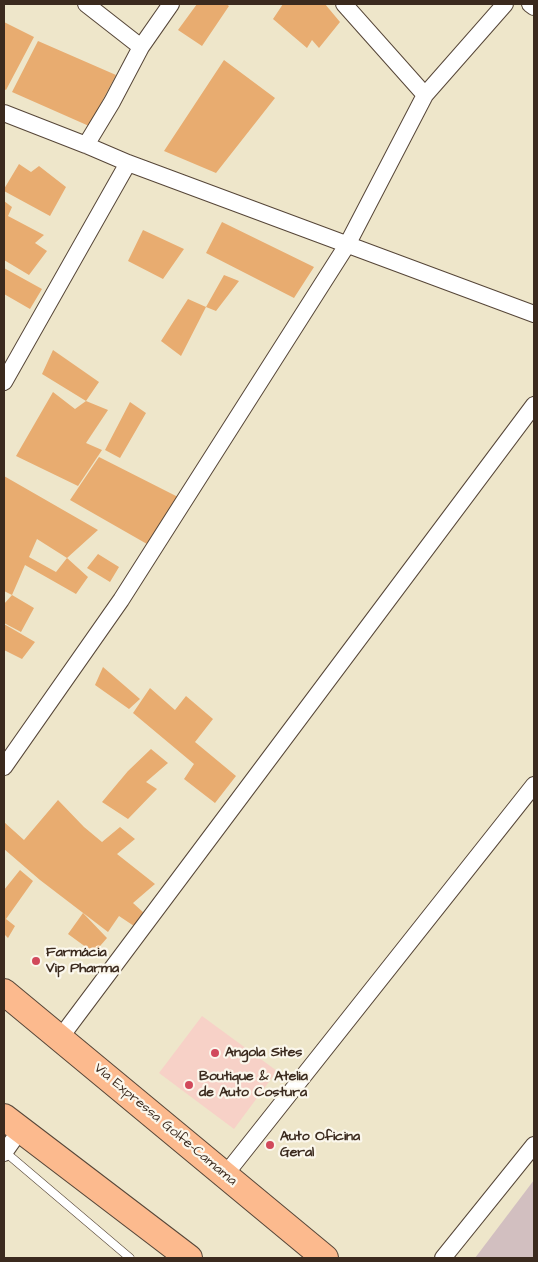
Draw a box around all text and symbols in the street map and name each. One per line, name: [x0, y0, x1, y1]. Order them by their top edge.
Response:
place label: Farmácia Vip Pharma: [46, 945, 119, 978]
marker: Farmácia Vip Pharma: [30, 955, 42, 967]
place label: Angola Sites: [225, 1045, 302, 1061]
marker: Angola Sites: [209, 1047, 221, 1059]
street label: Via Expressa Golfe-Camama: [90, 1060, 240, 1190]
place label: Boutique & Atelia de Auto Costura: [199, 1069, 308, 1102]
marker: Boutique & Atelia de Auto Costura: [183, 1079, 195, 1091]
place label: Auto Oficina Geral: [280, 1129, 360, 1162]
marker: Auto Oficina Geral: [264, 1139, 276, 1151]

